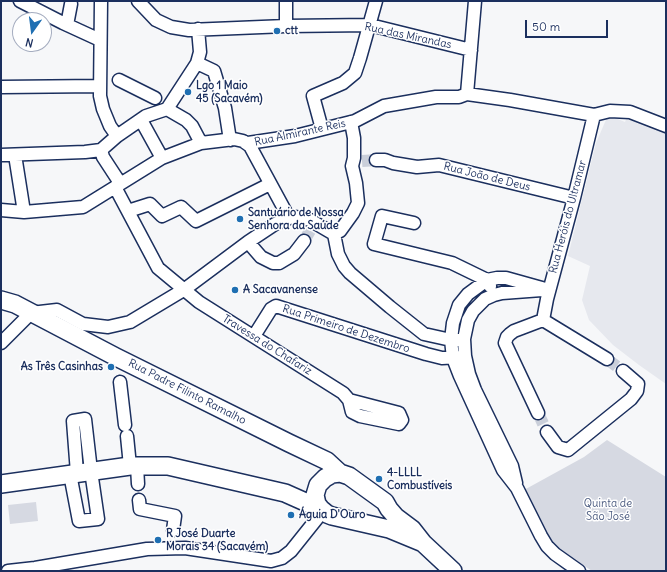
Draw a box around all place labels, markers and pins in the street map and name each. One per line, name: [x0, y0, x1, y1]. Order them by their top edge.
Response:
place label: ctt: [285, 24, 298, 38]
marker: ctt: [272, 26, 282, 36]
place label: Lgo 1 Maio 45 (Sacavém): [196, 79, 263, 105]
marker: Lgo 1 Maio 45 (Sacavém): [183, 87, 193, 97]
place label: Santuário de Nossa Senhora da Saúde: [248, 206, 344, 232]
marker: Santuário de Nossa Senhora da Saúde: [235, 214, 245, 224]
place label: A Sacavanense: [243, 283, 318, 297]
marker: A Sacavanense: [230, 285, 240, 295]
place label: As Três Casinhas: [21, 360, 103, 374]
marker: As Três Casinhas: [106, 362, 116, 372]
place label: 4-LLLL Combustíveis: [387, 466, 452, 492]
marker: 4-LLLL Combustíveis: [374, 474, 384, 484]
place label: Águia D'Ouro: [299, 508, 365, 522]
marker: Águia D'Ouro: [286, 510, 296, 520]
place label: R José Duarte Morais 34 (Sacavém): [166, 527, 268, 553]
marker: R José Duarte Morais 34 (Sacavém): [153, 535, 163, 545]

